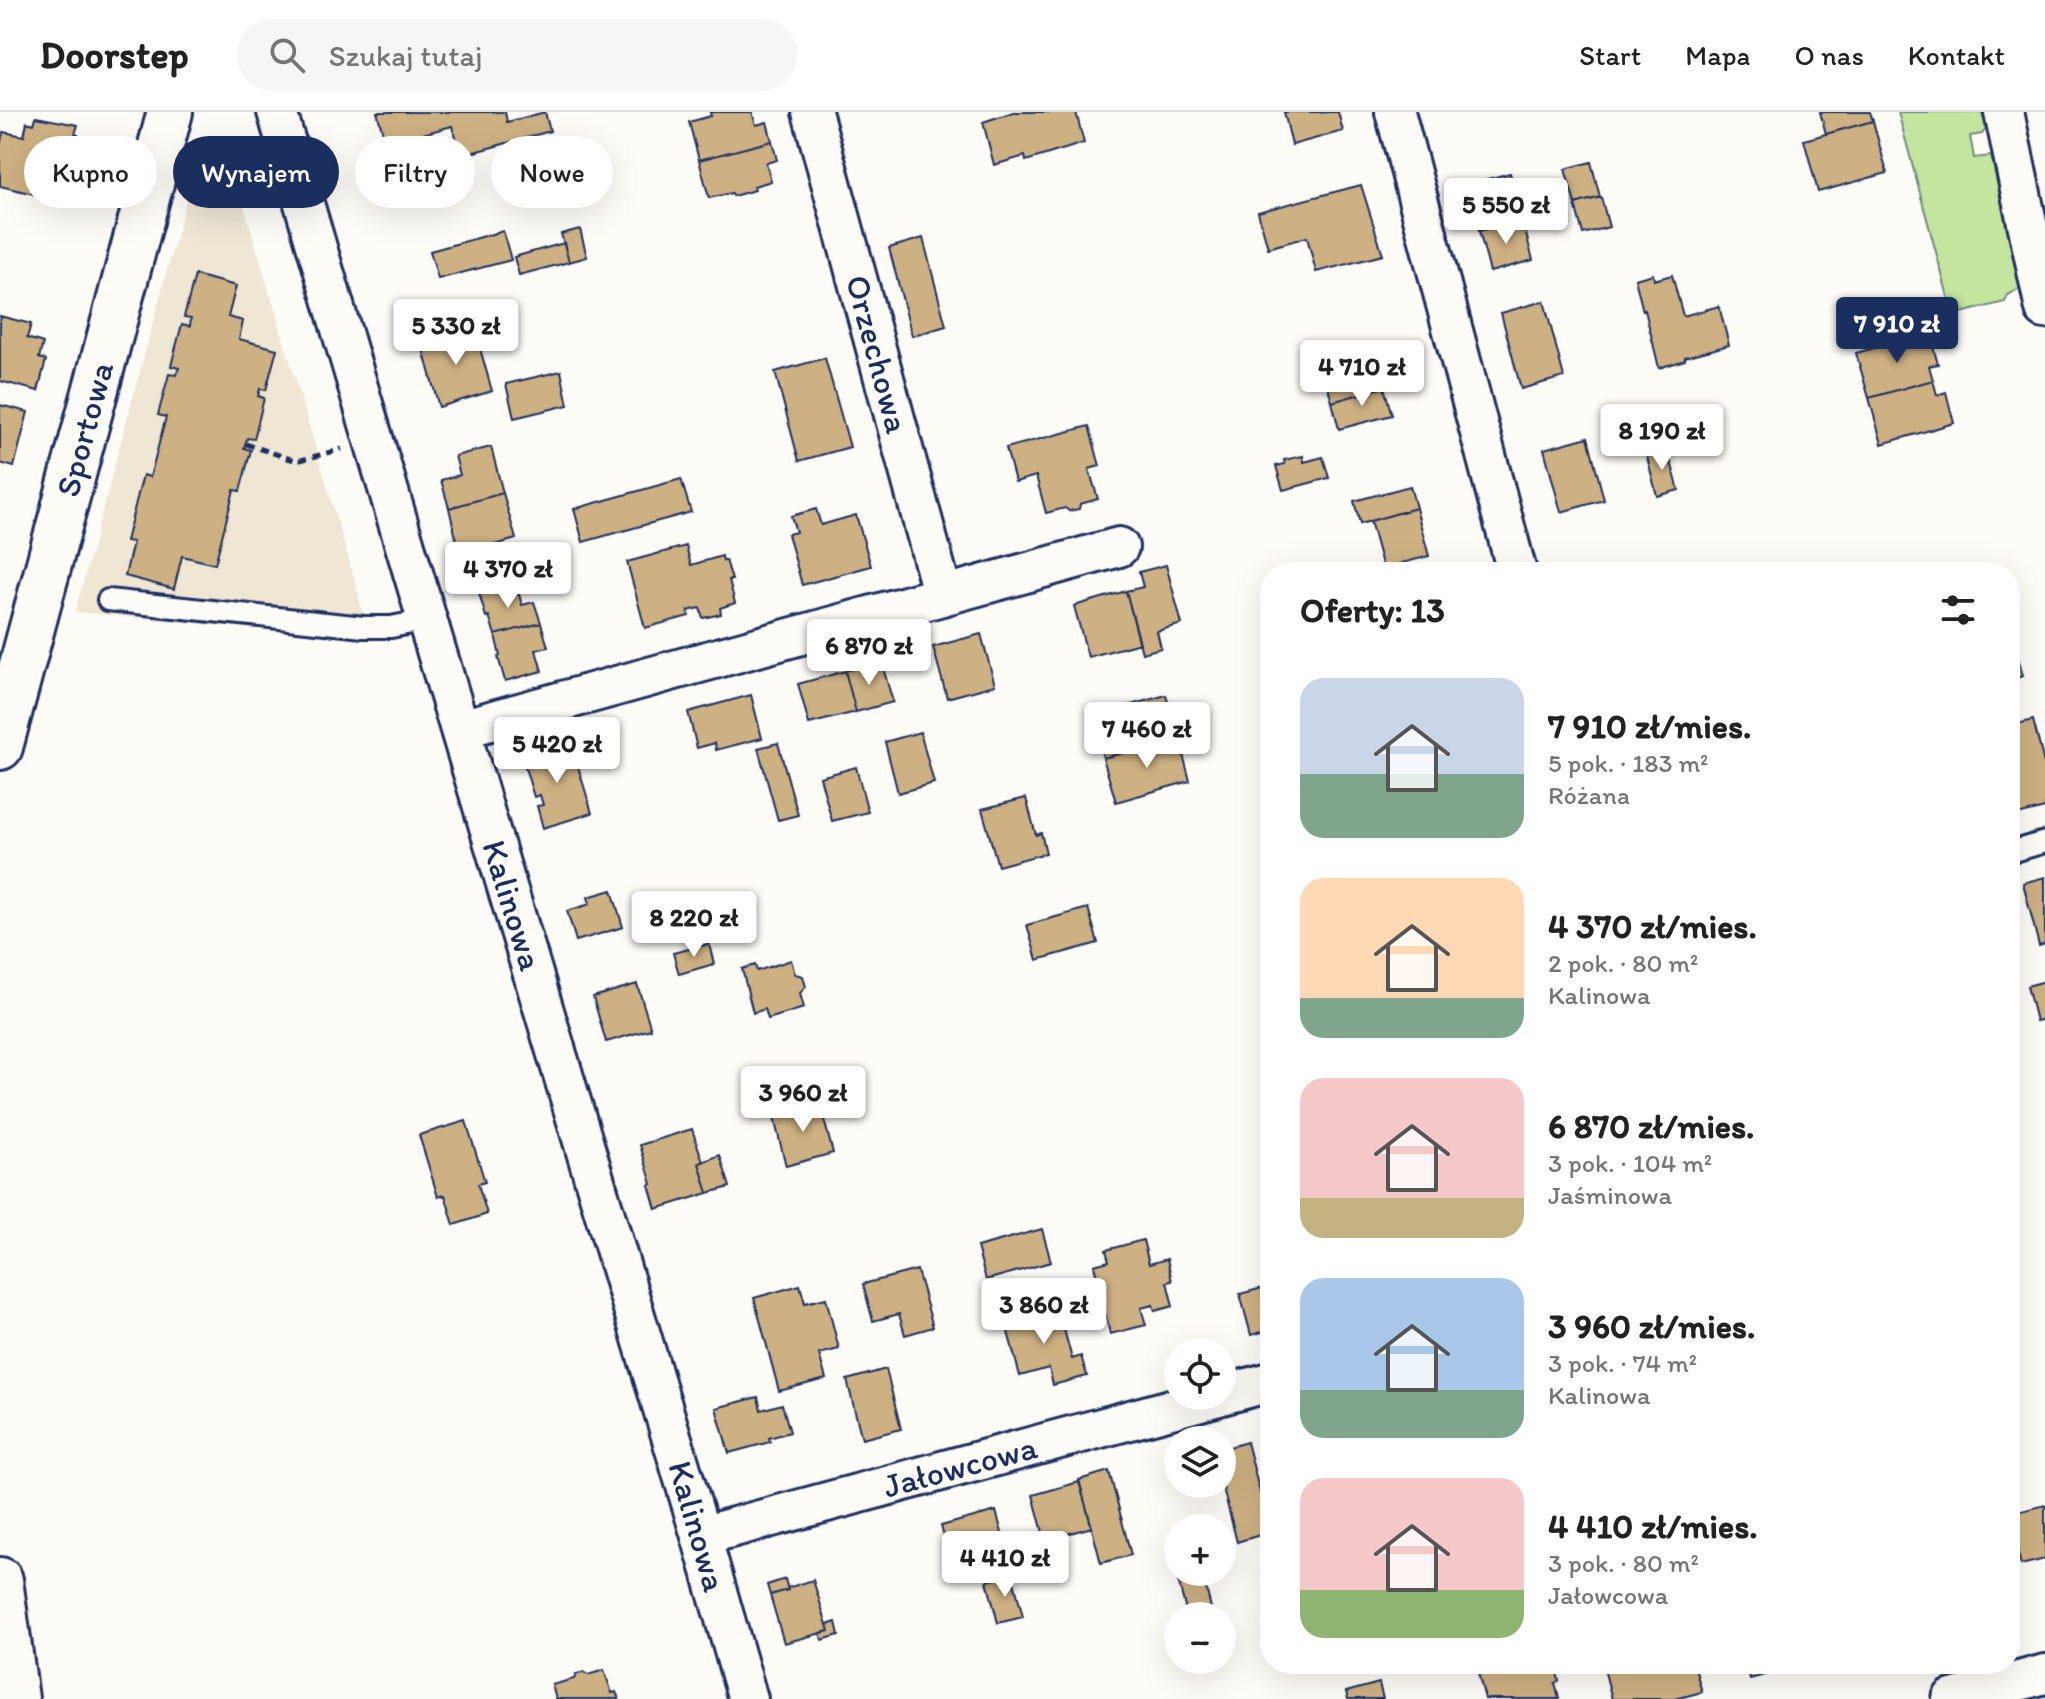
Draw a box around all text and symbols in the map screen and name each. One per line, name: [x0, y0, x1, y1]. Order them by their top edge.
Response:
search box: [237, 19, 797, 91]
text: Doorstep: [40, 32, 189, 78]
icon: search: [265, 33, 309, 77]
text: Szukaj tutaj: [329, 37, 482, 74]
text: Start: [1579, 38, 1641, 72]
text: Mapa: [1685, 38, 1750, 72]
text: O nas: [1794, 38, 1864, 72]
text: Kontakt: [1908, 38, 2005, 72]
chip: Kupno: [24, 136, 157, 208]
chip: Wynajem: [173, 136, 339, 208]
chip: Filtry: [355, 136, 475, 208]
chip: Nowe: [491, 136, 613, 208]
pin: 5 550 zł: [1423, 178, 1589, 246]
text: 5 550 zł: [1462, 188, 1550, 220]
street label: Orzechowa: [837, 271, 918, 438]
pin: 7 910 zł: [1814, 297, 1980, 365]
pin: 5 330 zł: [373, 299, 539, 367]
text: 7 910 zł: [1854, 307, 1940, 339]
text: 5 330 zł: [411, 309, 501, 341]
pin: 4 710 zł: [1279, 340, 1445, 408]
text: 4 710 zł: [1318, 350, 1406, 382]
street label: Sportowa: [47, 357, 122, 501]
pin: 8 190 zł: [1579, 404, 1745, 472]
text: 8 190 zł: [1618, 414, 1706, 446]
pin: 4 370 zł: [425, 542, 591, 610]
text: 4 370 zł: [463, 552, 553, 584]
icon: filters: [1936, 588, 1980, 632]
text: Oferty: 13: [1300, 590, 1445, 631]
pin: 6 870 zł: [786, 619, 952, 687]
text: 6 870 zł: [825, 629, 913, 661]
pin: 7 460 zł: [1064, 702, 1230, 770]
text: 7 910 zł/mies.: [1548, 706, 1751, 747]
icon: home: [1364, 710, 1460, 806]
text: 7 460 zł: [1102, 712, 1192, 744]
pin: 5 420 zł: [474, 717, 640, 785]
text: 5 420 zł: [512, 727, 602, 759]
text: 5 pok. · 183 m²: [1548, 747, 1708, 779]
text: Różana: [1548, 779, 1630, 811]
street label: Kalinowa: [473, 835, 552, 975]
pin: 8 220 zł: [611, 891, 777, 959]
text: 8 220 zł: [650, 901, 738, 933]
text: 4 370 zł/mies.: [1548, 906, 1757, 947]
icon: home: [1364, 910, 1460, 1006]
text: 2 pok. · 80 m²: [1548, 947, 1698, 979]
text: Kalinowa: [1548, 979, 1651, 1011]
pin: 3 960 zł: [720, 1066, 886, 1134]
text: 3 960 zł: [759, 1076, 847, 1108]
text: 6 870 zł/mies.: [1548, 1106, 1754, 1147]
icon: home: [1364, 1110, 1460, 1206]
text: 3 pok. · 104 m²: [1548, 1147, 1712, 1179]
text: Jaśminowa: [1548, 1179, 1672, 1211]
pin: 3 860 zł: [961, 1278, 1127, 1346]
text: 3 860 zł: [999, 1288, 1089, 1320]
text: 3 960 zł/mies.: [1548, 1306, 1755, 1347]
icon: home: [1364, 1310, 1460, 1406]
map controls: [1164, 1338, 1236, 1674]
button: locate: [1164, 1338, 1236, 1410]
text: 3 pok. · 74 m²: [1548, 1347, 1697, 1379]
text: Kalinowa: [1548, 1379, 1651, 1411]
street label: Jałowcowa: [879, 1426, 1042, 1507]
button: layers: [1164, 1426, 1236, 1498]
street label: Kalinowa: [659, 1456, 736, 1596]
text: 4 410 zł/mies.: [1548, 1506, 1758, 1547]
icon: home: [1364, 1510, 1460, 1606]
button: +: [1164, 1514, 1236, 1586]
pin: 4 410 zł: [922, 1531, 1088, 1599]
text: 4 410 zł: [960, 1541, 1050, 1573]
text: 3 pok. · 80 m²: [1548, 1547, 1699, 1579]
text: Jałowcowa: [1548, 1579, 1668, 1611]
button: −: [1164, 1602, 1236, 1674]

